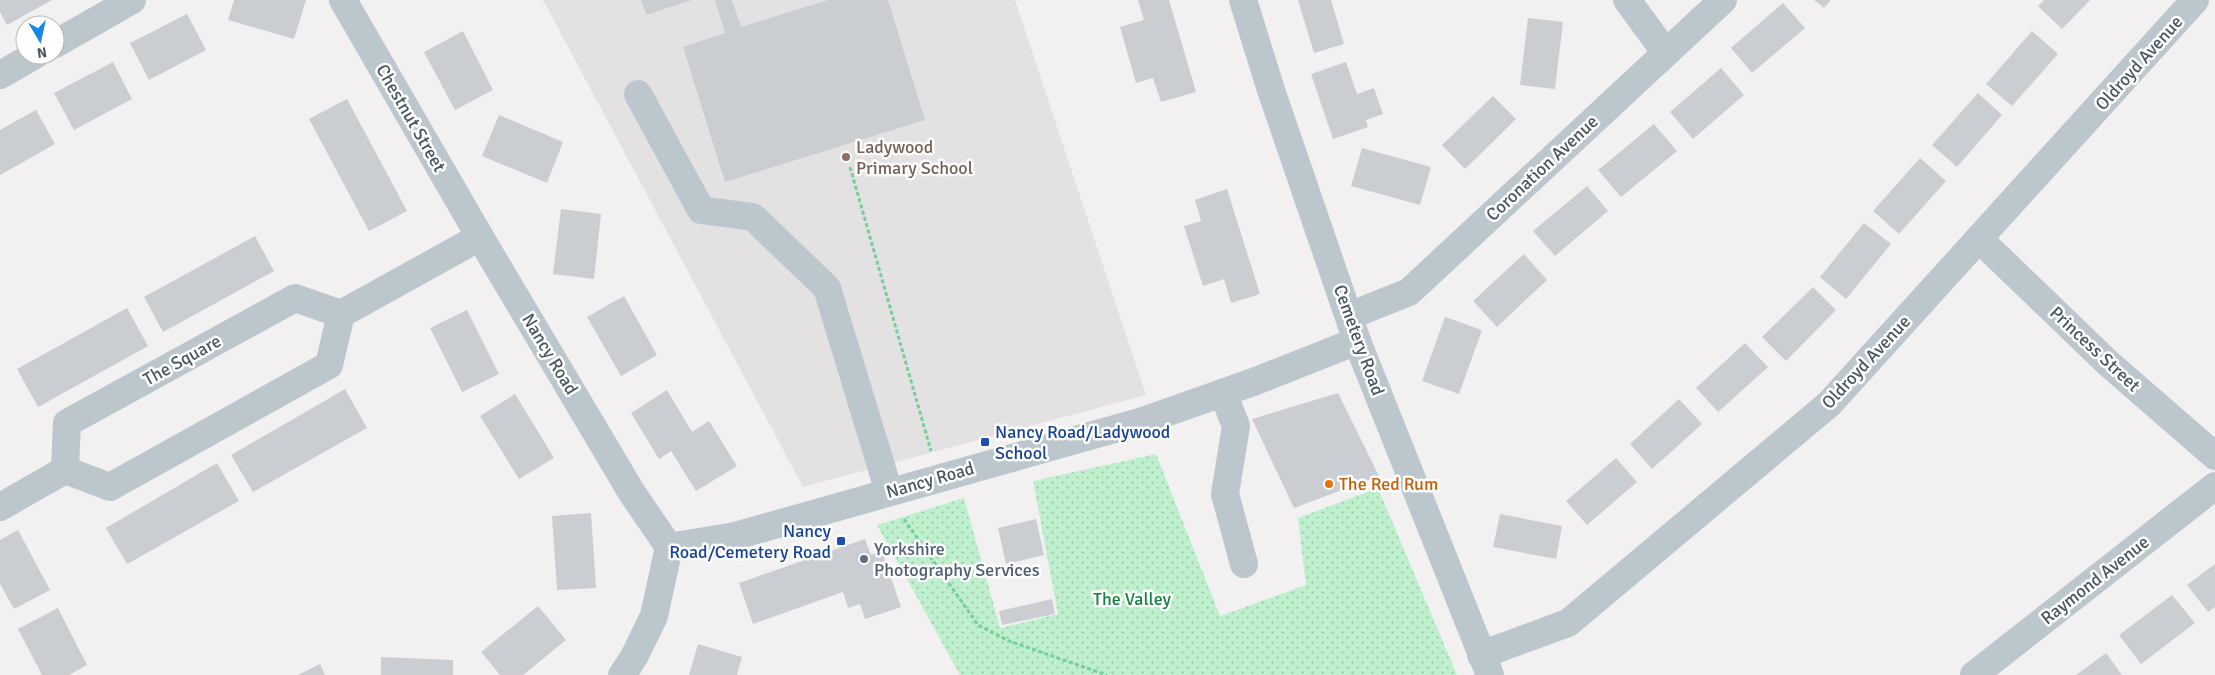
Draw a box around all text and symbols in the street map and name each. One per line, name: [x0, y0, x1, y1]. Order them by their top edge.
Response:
street label: Oldroyd Avenue: [2091, 11, 2187, 115]
north arrow: [15, 15, 65, 65]
text: N: [36, 43, 48, 62]
street label: Chestnut Street: [371, 60, 451, 176]
street label: Coronation Avenue: [1481, 110, 1603, 226]
place label: Ladywood Primary School: [856, 136, 973, 179]
marker: Ladywood Primary School: [840, 151, 852, 163]
street label: Cemetery Road: [1329, 282, 1389, 398]
street label: Princess Street: [2045, 302, 2145, 396]
street label: Nancy Road: [517, 310, 583, 398]
street label: Oldroyd Avenue: [1817, 311, 1915, 413]
street label: The Square: [139, 330, 225, 390]
place label: Nancy Road/Ladywood School: [995, 421, 1170, 464]
marker: Nancy Road/Ladywood School: [979, 436, 991, 448]
street label: Nancy Road: [883, 457, 977, 503]
place label: The Red Rum: [1339, 473, 1438, 495]
marker: The Red Rum: [1323, 478, 1335, 490]
place label: Nancy Road/Cemetery Road: [669, 520, 832, 563]
street label: Raymond Avenue: [2036, 531, 2154, 629]
marker: Nancy Road/Cemetery Road: [835, 535, 847, 547]
place label: Yorkshire Photography Services: [874, 538, 1040, 581]
marker: Yorkshire Photography Services: [858, 553, 870, 565]
park label: The Valley: [1093, 588, 1171, 610]

